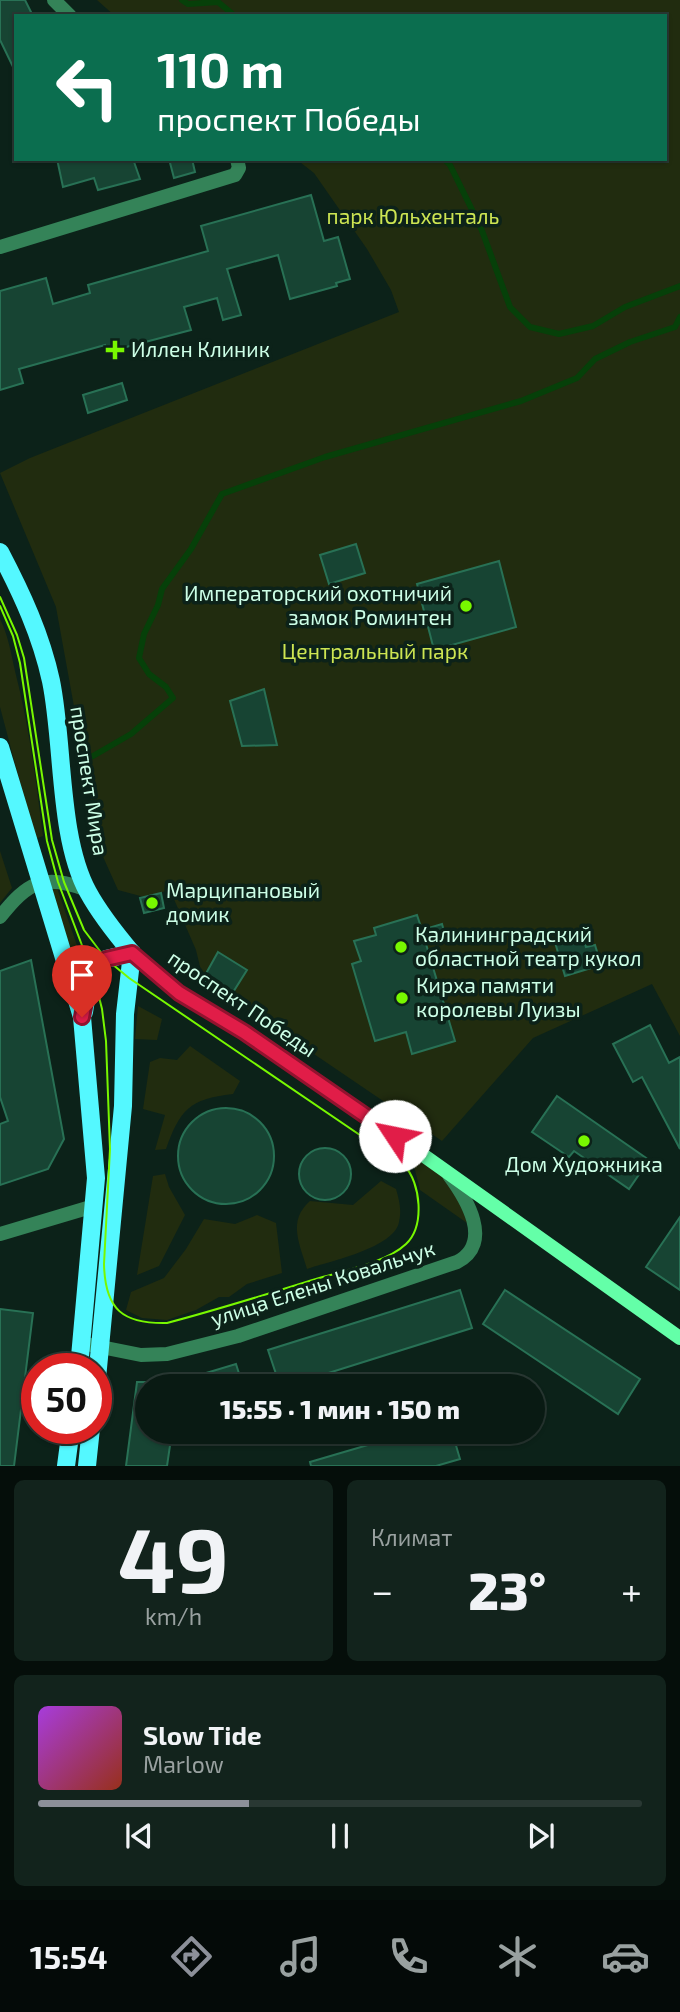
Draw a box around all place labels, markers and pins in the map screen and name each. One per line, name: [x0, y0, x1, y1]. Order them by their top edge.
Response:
place label: Иллен Клиник: [131, 336, 270, 361]
marker: Иллен Клиник: [105, 340, 125, 360]
place label: Императорский охотничий замок Роминтен: [184, 580, 452, 629]
marker: Императорский охотничий замок Роминтен: [458, 598, 474, 614]
place label: Марципановый домик: [166, 877, 320, 926]
marker: Марципановый домик: [144, 895, 160, 911]
place label: Калининградский областной театр кукол: [415, 921, 642, 971]
marker: Калининградский областной театр кукол: [393, 939, 409, 955]
pin: [52, 945, 112, 1017]
place label: Кирха памяти королевы Луизы: [416, 972, 581, 1022]
marker: Кирха памяти королевы Луизы: [394, 990, 410, 1006]
marker: Дом Художника: [576, 1133, 592, 1149]
place label: Дом Художника: [505, 1151, 663, 1177]

